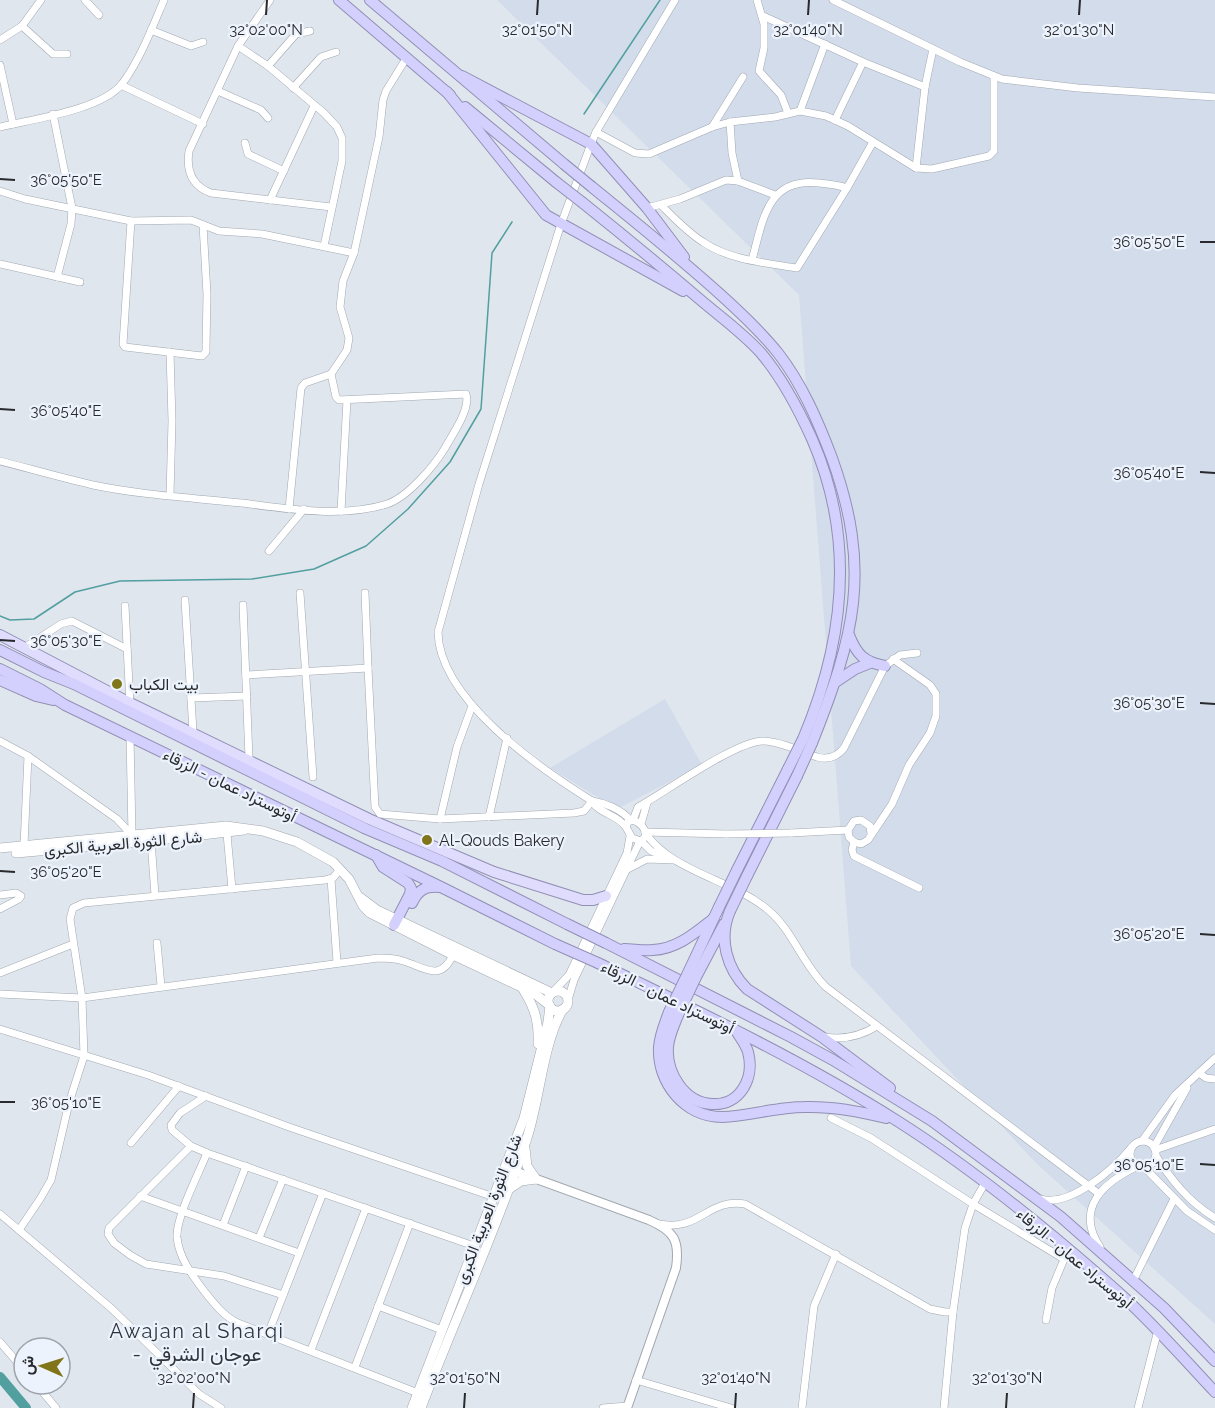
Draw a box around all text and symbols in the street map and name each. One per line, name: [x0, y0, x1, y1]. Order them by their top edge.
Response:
text: 32°02'00"N: [229, 21, 303, 39]
text: 32°01'50"N: [502, 21, 572, 39]
text: 32°01'40"N: [773, 21, 843, 39]
text: 32°01'30"N: [1044, 21, 1114, 39]
text: 36°05'50"E: [30, 171, 102, 189]
text: 36°05'50"E: [1113, 233, 1185, 251]
text: 36°05'40"E: [31, 402, 101, 420]
text: 36°05'40"E: [1114, 464, 1184, 482]
text: 36°05'30"E: [30, 632, 102, 650]
place label: بيت الكباب: [129, 675, 199, 694]
marker: بيت الكباب: [110, 677, 124, 691]
text: 36°05'30"E: [1113, 694, 1185, 712]
street label: أوتوستراد عمان - الزرقاء: [160, 745, 300, 827]
street label: شارع الثورة العربية الكبرى: [43, 827, 203, 862]
place label: Al-Qouds Bakery: [439, 831, 565, 850]
marker: Al-Qouds Bakery: [420, 833, 434, 847]
text: 36°05'20"E: [30, 863, 102, 881]
text: 36°05'20"E: [1113, 925, 1185, 943]
street label: أوتوستراد عمان - الزرقاء: [598, 957, 738, 1039]
text: 36°05'10"E: [31, 1094, 101, 1112]
street label: شارع الثورة العربية الكبرى: [451, 1132, 528, 1287]
text: 36°05'10"E: [1114, 1156, 1184, 1174]
street label: أوتوستراد عمان - الزرقاء: [1012, 1204, 1137, 1313]
district label: Awajan al Sharqi - عوجان الشرقي: [110, 1319, 284, 1371]
north arrow: [12, 1336, 72, 1396]
text: ش: [18, 1355, 38, 1375]
text: 32°02'00"N: [157, 1369, 231, 1387]
text: 32°01'50"N: [430, 1369, 500, 1387]
text: 32°01'40"N: [701, 1369, 771, 1387]
text: 32°01'30"N: [972, 1369, 1042, 1387]

